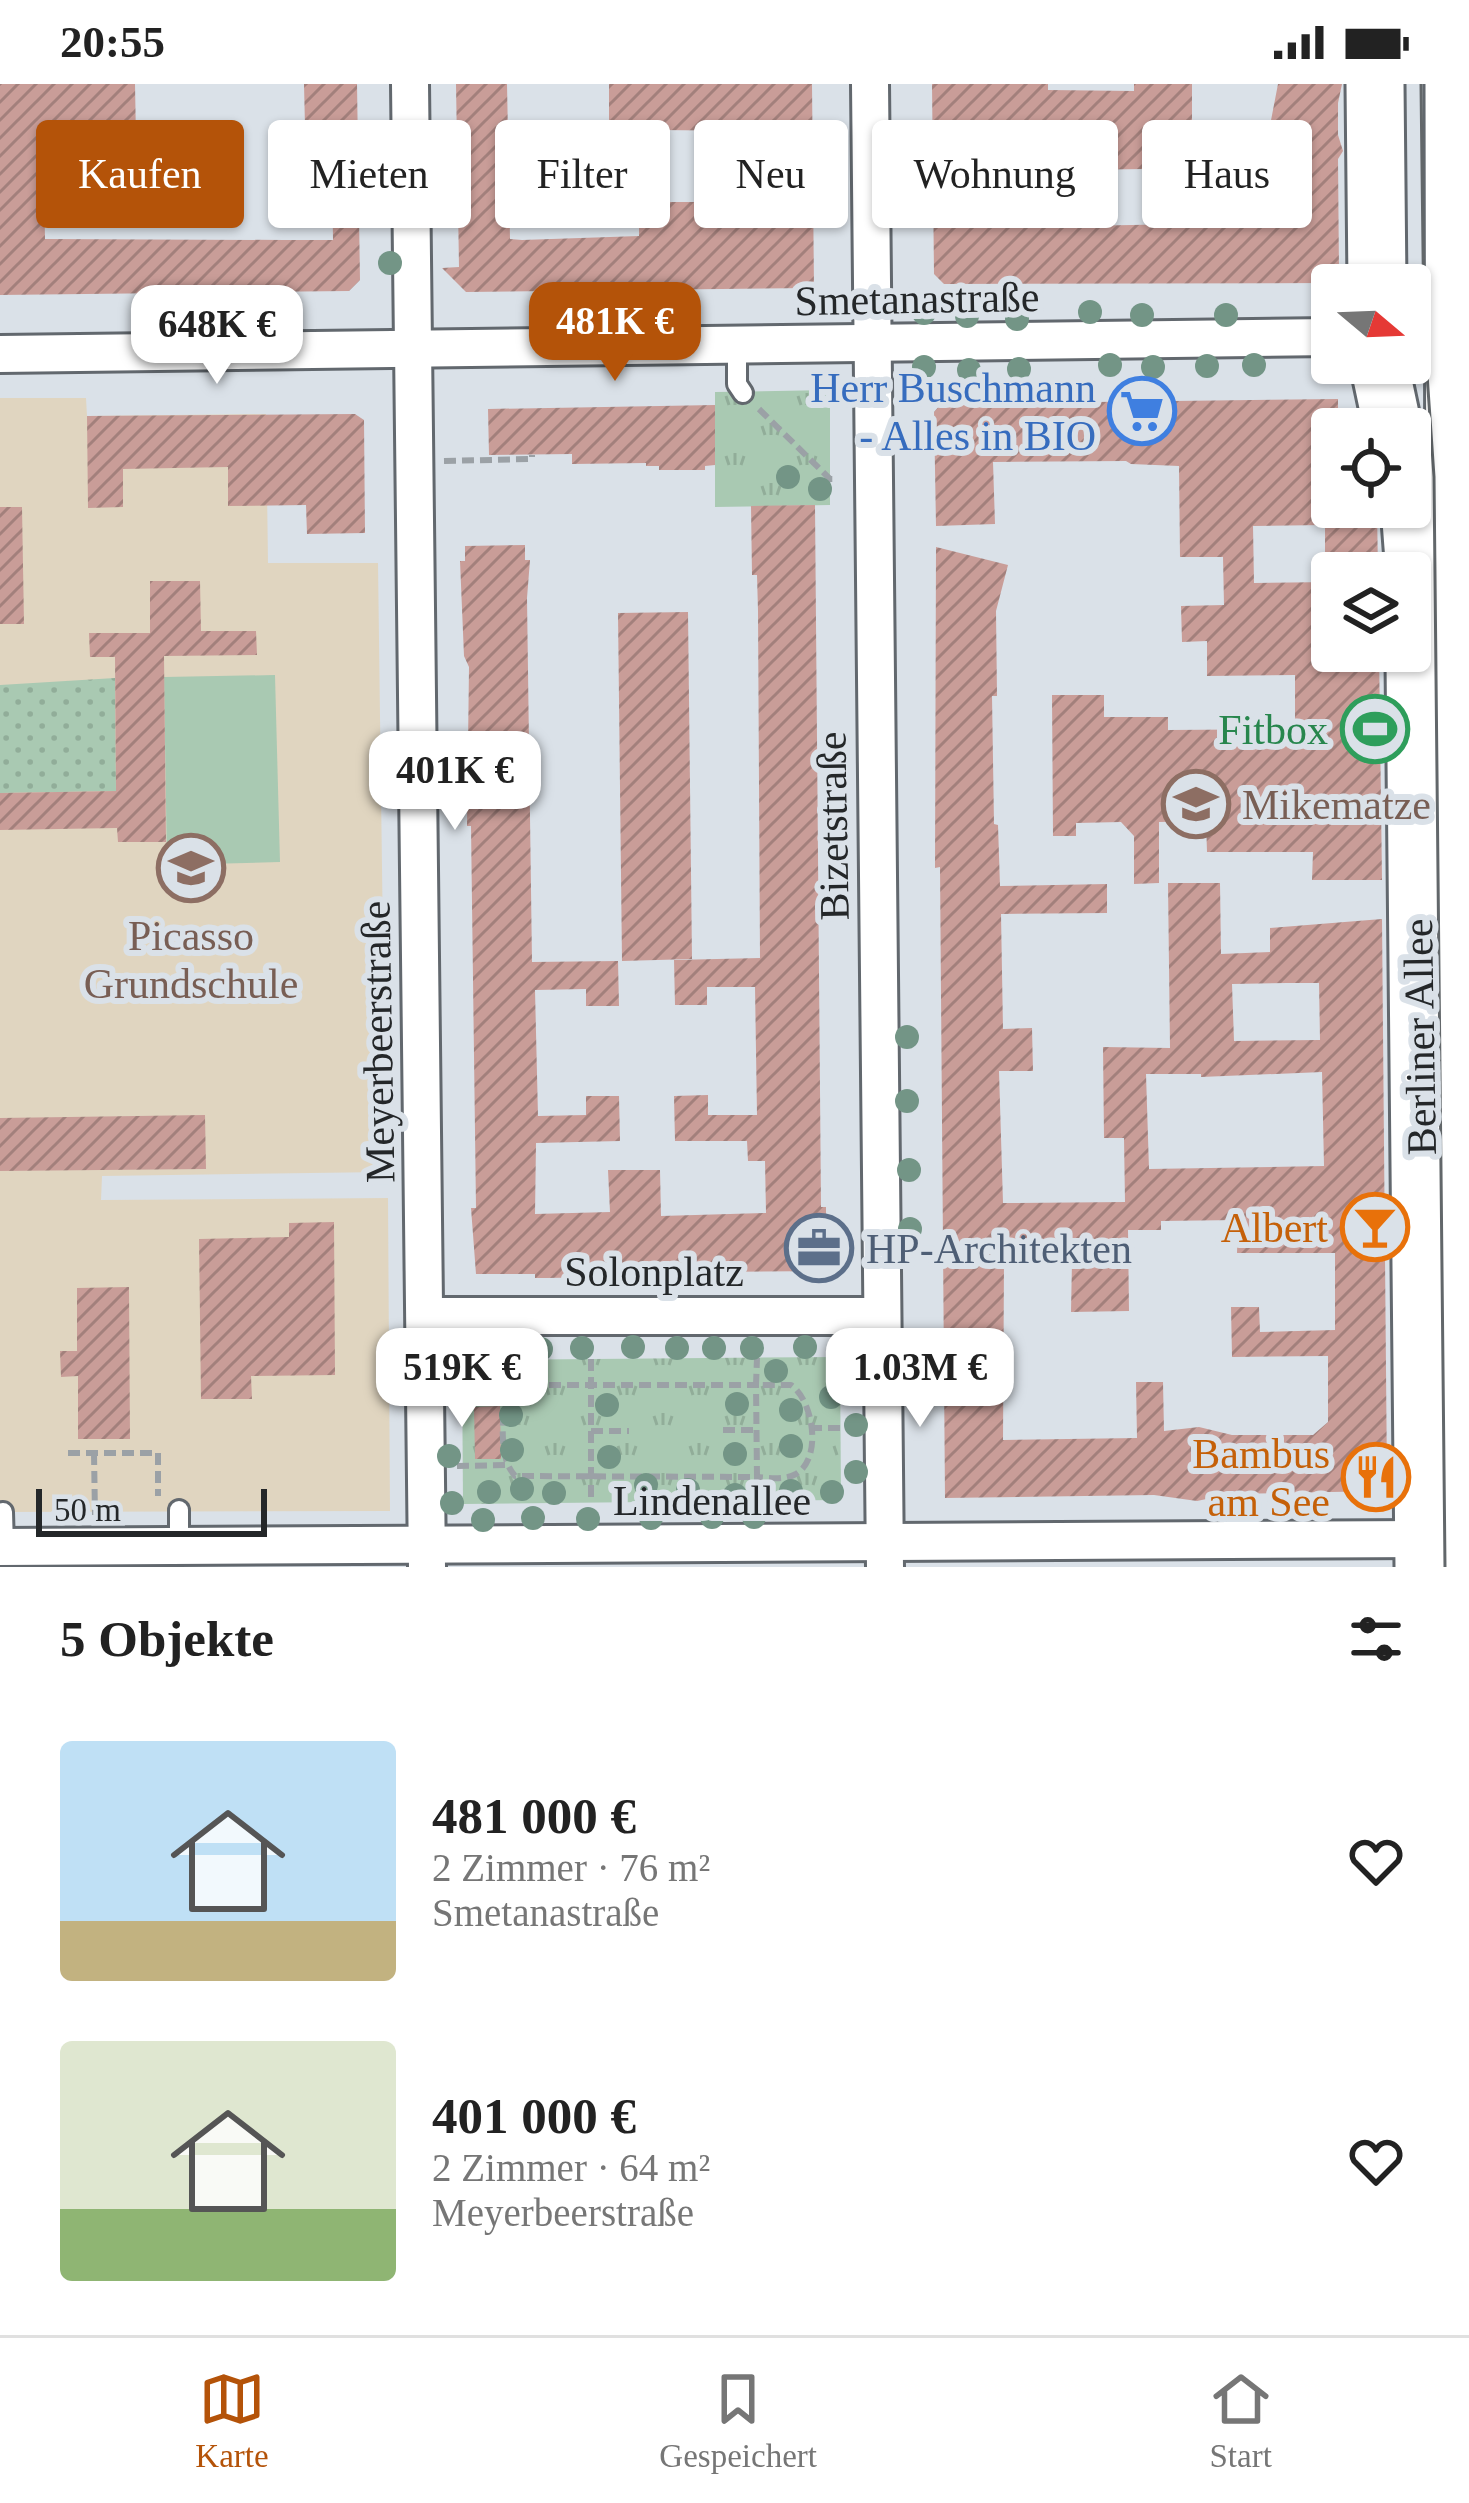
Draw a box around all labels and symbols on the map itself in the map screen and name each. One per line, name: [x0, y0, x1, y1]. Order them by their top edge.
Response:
north arrow: [1311, 264, 1431, 384]
street label: Smetanastraße: [794, 274, 1040, 324]
pin: 481K €: [517, 282, 713, 384]
pin: 648K €: [119, 285, 315, 387]
place label: Herr Buschmann - Alles in BIO: [810, 365, 1096, 459]
supermarket icon: Herr Buschmann - Alles in BIO: [1107, 376, 1177, 446]
sports icon: Fitbox: [1340, 694, 1410, 764]
place label: Fitbox: [1218, 707, 1328, 753]
pin: 401K €: [357, 731, 553, 833]
street label: Bizetstraße: [808, 731, 858, 921]
school or university icon: Mikematze: [1161, 769, 1231, 839]
place label: Mikematze: [1242, 782, 1431, 828]
school or university icon: Picasso Grundschule: [156, 833, 226, 903]
street label: Meyerbeerstraße: [353, 901, 403, 1183]
place label: Picasso Grundschule: [84, 913, 298, 1007]
street label: Berliner Allee: [1395, 918, 1445, 1156]
bar icon: Albert: [1340, 1192, 1410, 1262]
place label: Albert: [1221, 1205, 1328, 1251]
office icon: HP-Architekten: [784, 1213, 854, 1283]
place label: HP-Architekten: [866, 1226, 1132, 1272]
street label: Solonplatz: [564, 1249, 744, 1295]
pin: 519K €: [364, 1328, 560, 1430]
pin: 1.03M €: [809, 1328, 1031, 1430]
place label: Bambus am See: [1192, 1431, 1330, 1525]
restaurant icon: Bambus am See: [1341, 1442, 1411, 1512]
street label: Lindenallee: [613, 1478, 811, 1524]
scale bar: [36, 1483, 267, 1536]

